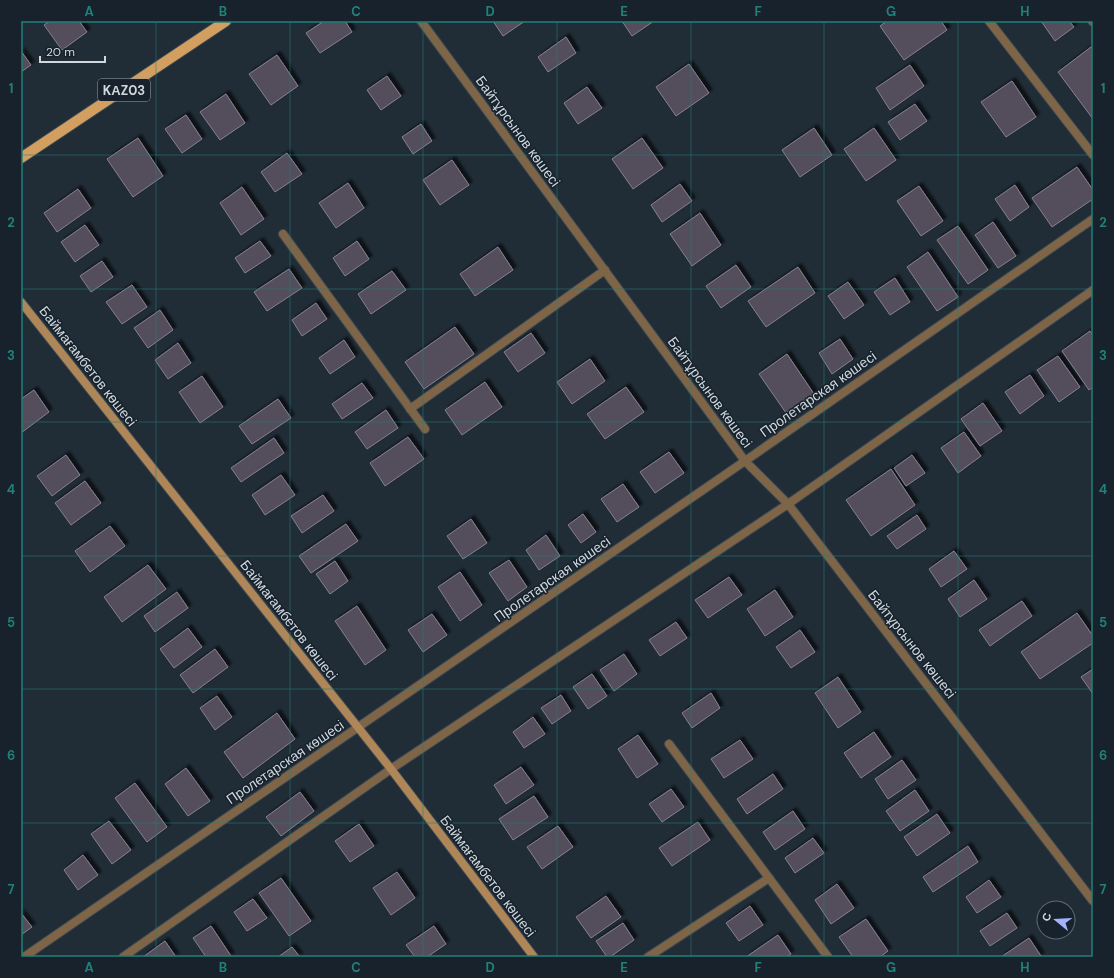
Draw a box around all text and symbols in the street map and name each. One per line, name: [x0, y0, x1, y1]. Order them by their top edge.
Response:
text: A: [84, 3, 94, 20]
text: B: [219, 3, 227, 20]
text: C: [351, 3, 361, 20]
text: D: [485, 3, 495, 20]
text: E: [620, 3, 628, 20]
text: F: [754, 3, 762, 20]
text: G: [886, 3, 896, 20]
text: H: [1020, 3, 1030, 20]
scale bar: [40, 38, 105, 64]
text: 20 m: [46, 44, 75, 60]
street label: Байтұрсынов көшесі: [472, 72, 564, 190]
road number: KАZ03: [98, 79, 150, 101]
text: 1: [9, 80, 13, 97]
text: 1: [1101, 80, 1105, 97]
text: 2: [7, 214, 15, 231]
text: 2: [1099, 214, 1107, 231]
street label: Баймағамбетов көшесі: [35, 302, 141, 430]
street label: Байтұрсынов көшесі: [664, 333, 756, 451]
text: 3: [7, 347, 15, 364]
street label: Пролетарская көшесі: [756, 347, 880, 441]
text: 3: [1099, 347, 1107, 364]
text: 4: [7, 481, 15, 498]
text: 4: [1099, 481, 1107, 498]
street label: Пролетарская көшесі: [490, 532, 614, 626]
street label: Баймағамбетов көшесі: [236, 556, 342, 684]
street label: Байтұрсынов көшесі: [864, 586, 960, 702]
text: 5: [7, 614, 15, 631]
text: 5: [1099, 614, 1107, 631]
street label: Пролетарская көшесі: [223, 716, 347, 808]
text: 6: [7, 747, 15, 764]
text: 6: [1099, 747, 1107, 764]
street label: Баймағамбетов көшесі: [436, 811, 540, 941]
text: 7: [8, 881, 15, 898]
text: 7: [1100, 881, 1107, 898]
north arrow: [1036, 900, 1076, 940]
text: С: [1039, 911, 1054, 923]
text: A: [84, 959, 94, 976]
text: B: [219, 959, 227, 976]
text: C: [351, 959, 361, 976]
text: D: [485, 959, 495, 976]
text: E: [620, 959, 628, 976]
text: F: [754, 959, 762, 976]
text: G: [886, 959, 896, 976]
text: H: [1020, 959, 1030, 976]

